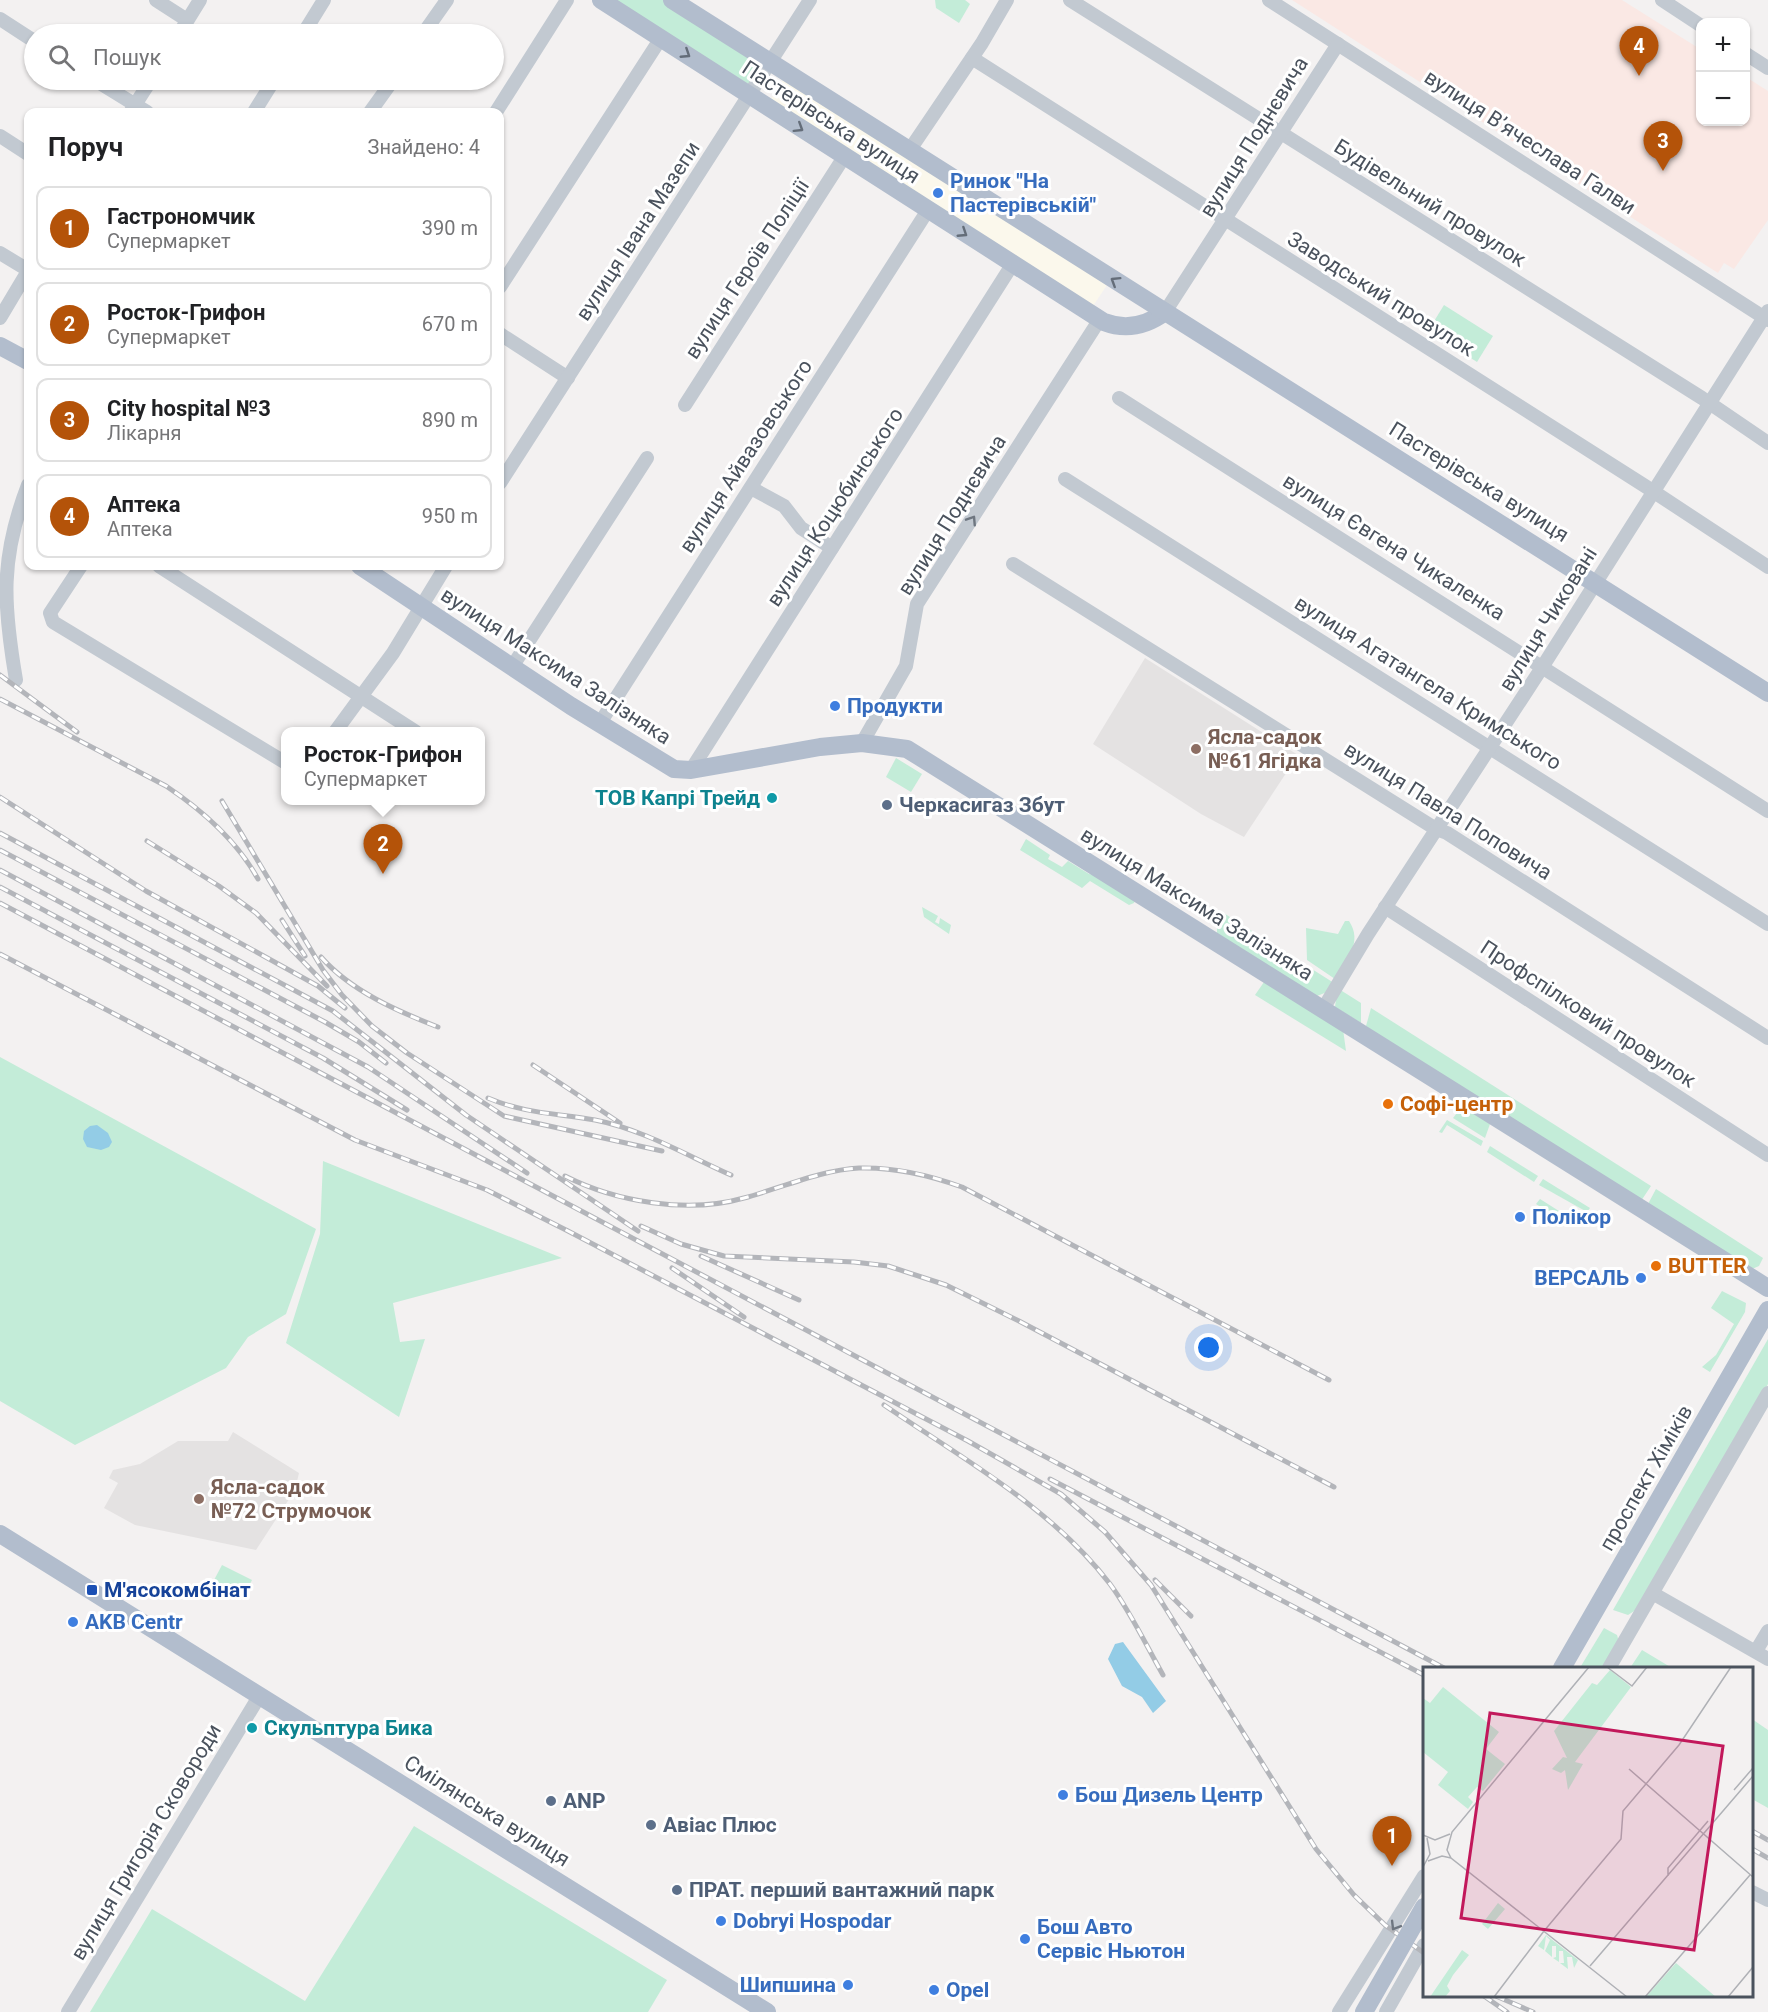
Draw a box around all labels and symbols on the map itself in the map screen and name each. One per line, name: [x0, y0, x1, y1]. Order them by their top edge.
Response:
pin: 4: [1620, 26, 1658, 76]
one-way arrow: [679, 47, 690, 58]
street label: вулиця Поднєвича: [1195, 53, 1313, 221]
street label: Пастерівська вулиця: [738, 56, 924, 188]
street label: вулиця Вʼячеслава Галви: [1420, 65, 1640, 219]
one-way arrow: [793, 120, 803, 132]
pin: 3: [1644, 122, 1682, 171]
street label: Будівельний провулок: [1330, 134, 1531, 272]
street label: вулиця Івана Мазепи: [571, 137, 705, 325]
place label: Ринок "На Пастерівській": [950, 169, 1097, 217]
street label: вулиця Героїв Поліції: [680, 174, 814, 363]
marker: Ринок "На Пастерівській": [931, 186, 945, 200]
one-way arrow: [956, 226, 967, 237]
street label: Заводський провулок: [1283, 227, 1479, 362]
one-way arrow: [1111, 276, 1121, 288]
street label: вулиця Айвазовського: [675, 355, 817, 557]
street label: вулиця Коцюбинського: [762, 403, 908, 611]
street label: Пастерівська вулиця: [1385, 417, 1573, 547]
street label: вулиця Поднєвича: [893, 431, 1011, 599]
street label: вулиця Євгена Чикаленка: [1279, 469, 1509, 625]
one-way arrow: [964, 515, 975, 526]
street label: вулиця Чиковані: [1494, 543, 1602, 695]
street label: вулиця Максима Залізняка: [436, 583, 676, 749]
street label: вулиця Агатангела Кримського: [1290, 591, 1566, 775]
place label: Продукти: [847, 694, 943, 718]
marker: Продукти: [828, 699, 842, 713]
place label: Ясла-садок №61 Ягідка: [1207, 725, 1322, 773]
street label: вулиця Павла Поповича: [1340, 737, 1556, 885]
marker: Ясла-садок №61 Ягідка: [1189, 742, 1203, 756]
place label: ТОВ Капрі Трейд: [595, 786, 760, 810]
marker: ТОВ Капрі Трейд: [765, 791, 779, 805]
place label: Черкасигаз Збут: [899, 793, 1065, 817]
marker: Черкасигаз Збут: [880, 798, 894, 812]
street label: вулиця Максима Залізняка: [1076, 822, 1318, 986]
pin: 2: [364, 824, 403, 874]
street label: Профспілковий провулок: [1476, 935, 1701, 1093]
place label: Софі-центр: [1400, 1092, 1514, 1116]
marker: Софі-центр: [1381, 1097, 1395, 1111]
place label: Полікор: [1532, 1205, 1611, 1229]
marker: Полікор: [1513, 1210, 1527, 1224]
place label: BUTTER: [1668, 1254, 1747, 1278]
marker: BUTTER: [1649, 1259, 1663, 1273]
place label: ВЕРСАЛЬ: [1534, 1266, 1629, 1290]
marker: ВЕРСАЛЬ: [1634, 1271, 1648, 1285]
your location: [1194, 1333, 1223, 1362]
street label: проспект Хіміків: [1595, 1401, 1697, 1555]
place label: Ясла-садок №72 Струмочок: [210, 1475, 372, 1523]
marker: Ясла-садок №72 Струмочок: [192, 1492, 206, 1506]
place label: М'ясокомбінат: [104, 1578, 251, 1602]
marker: М'ясокомбінат: [85, 1583, 99, 1597]
place label: AKB Centr: [85, 1610, 183, 1634]
marker: AKB Centr: [66, 1615, 80, 1629]
inset map: [1423, 1667, 1753, 1997]
place label: Cкульптура Бика: [264, 1716, 433, 1740]
street label: вулиця Григорія Сковороди: [66, 1720, 226, 1964]
marker: Cкульптура Бика: [245, 1721, 259, 1735]
street label: Смілянська вулиця: [400, 1750, 574, 1872]
place label: Бош Дизель Центр: [1075, 1783, 1263, 1807]
marker: Бош Дизель Центр: [1056, 1788, 1070, 1802]
place label: ANP: [563, 1789, 605, 1813]
marker: ANP: [544, 1794, 558, 1808]
place label: Авіас Плюс: [663, 1813, 777, 1837]
pin: 1: [1372, 1816, 1412, 1866]
marker: Авіас Плюс: [644, 1818, 658, 1832]
place label: ПРАТ. перший вантажний парк: [689, 1878, 994, 1902]
marker: ПРАТ. перший вантажний парк: [670, 1883, 684, 1897]
place label: Dobryi Hospodar: [733, 1909, 892, 1933]
marker: Dobryi Hospodar: [714, 1914, 728, 1928]
place label: Бош Авто Сервіс Ньютон: [1037, 1915, 1185, 1963]
one-way arrow: [1390, 1920, 1402, 1930]
marker: Бош Авто Сервіс Ньютон: [1018, 1932, 1032, 1946]
place label: Шипшина: [740, 1973, 836, 1997]
marker: Шипшина: [841, 1978, 855, 1992]
place label: Opel: [946, 1978, 989, 2002]
marker: Opel: [927, 1983, 941, 1997]

